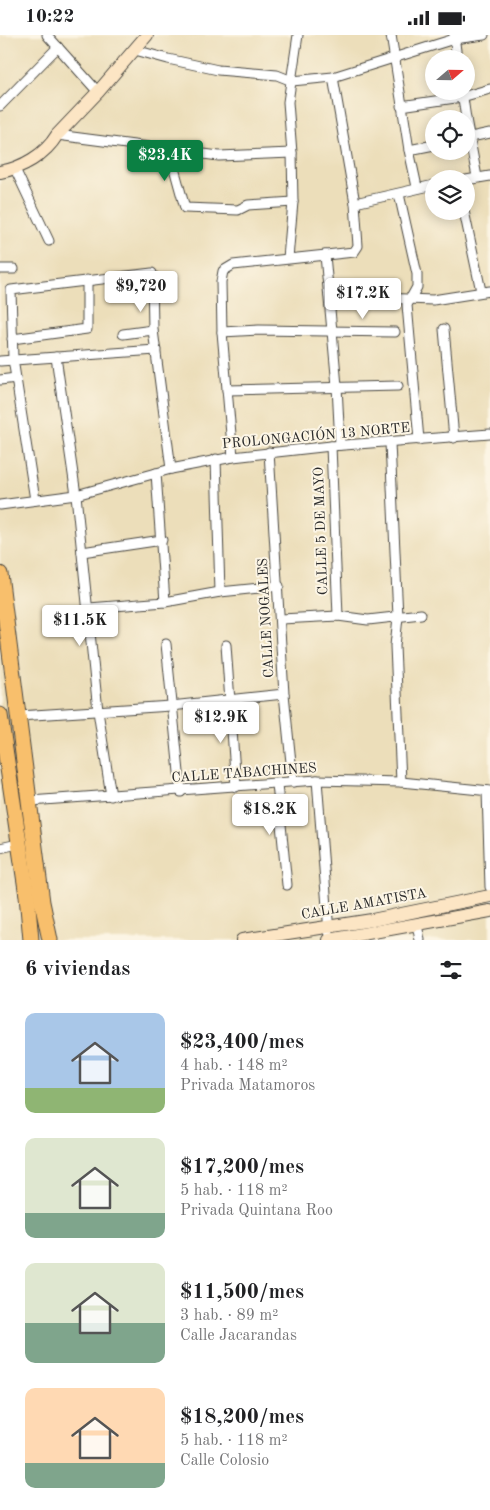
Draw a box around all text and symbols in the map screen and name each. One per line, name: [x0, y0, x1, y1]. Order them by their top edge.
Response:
text: 10:22: [25, 8, 74, 27]
north arrow: [425, 50, 475, 100]
map controls: [425, 50, 475, 220]
button: locate: [425, 110, 475, 160]
pin: $23.4K: [124, 139, 206, 182]
text: $23.4K: [138, 148, 192, 164]
button: layers: [425, 170, 475, 220]
pin: $9,720: [100, 271, 182, 313]
pin: $17.2K: [322, 277, 404, 320]
text: $9,720: [116, 279, 166, 295]
text: $17.2K: [336, 286, 390, 302]
street label: PROLONGACIÓN 13 NORTE: [221, 417, 411, 451]
street label: CALLE 5 DE MAYO: [312, 466, 330, 595]
street label: CALLE NOGALES: [256, 558, 276, 678]
pin: $11.5K: [39, 605, 121, 647]
text: $11.5K: [53, 613, 107, 629]
pin: $12.9K: [180, 701, 262, 744]
text: $12.9K: [194, 710, 248, 726]
street label: CALLE TABACHINES: [171, 761, 317, 785]
pin: $18.2K: [229, 793, 311, 836]
text: $18.2K: [243, 802, 297, 818]
street label: CALLE AMATISTA: [300, 886, 428, 922]
icon: filters: [437, 956, 465, 984]
text: 6 viviendas: [25, 959, 130, 980]
text: $23,400/mes: [180, 1032, 304, 1053]
icon: home: [65, 1033, 125, 1093]
text: 4 hab. · 148 m²: [180, 1058, 288, 1074]
text: Privada Matamoros: [180, 1078, 315, 1094]
text: $17,200/mes: [180, 1157, 304, 1178]
icon: home: [65, 1158, 125, 1218]
text: 5 hab. · 118 m²: [180, 1183, 288, 1199]
text: Privada Quintana Roo: [180, 1203, 333, 1219]
text: $11,500/mes: [180, 1282, 304, 1303]
icon: home: [65, 1283, 125, 1343]
text: 3 hab. · 89 m²: [180, 1308, 278, 1324]
text: Calle Jacarandas: [180, 1328, 297, 1344]
text: $18,200/mes: [180, 1407, 304, 1428]
icon: home: [65, 1408, 125, 1468]
text: 5 hab. · 118 m²: [180, 1433, 288, 1449]
text: Calle Colosio: [180, 1453, 269, 1469]

